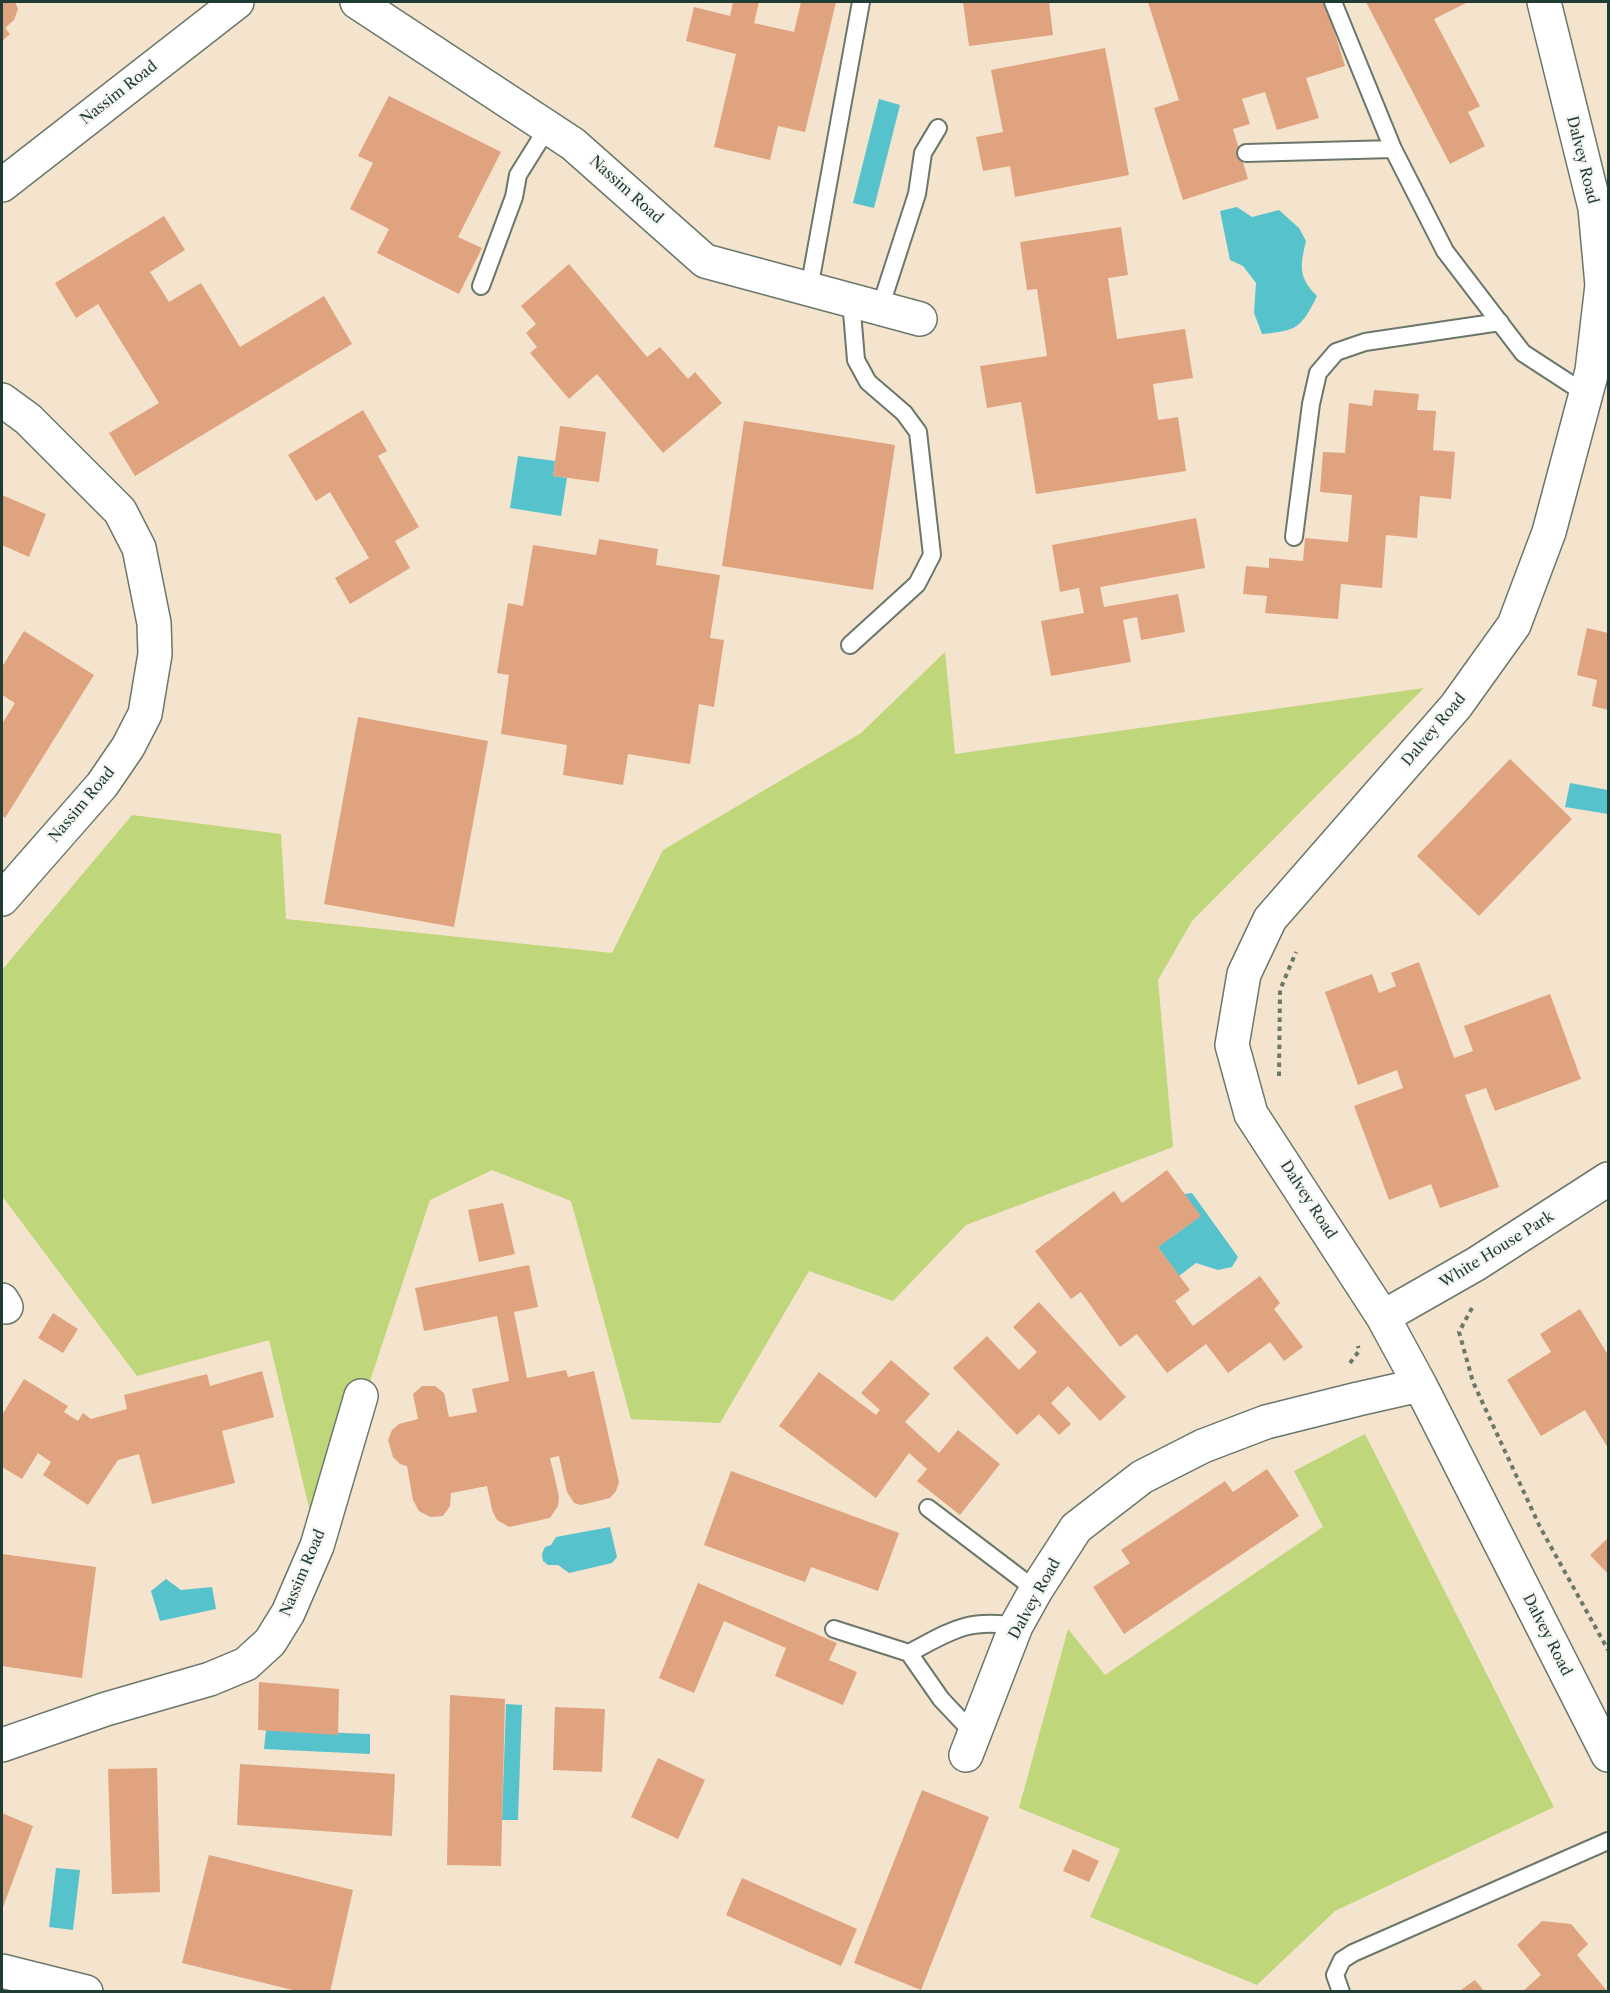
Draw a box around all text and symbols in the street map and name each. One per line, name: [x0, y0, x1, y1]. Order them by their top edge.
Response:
street label: Nassim Road: [77, 57, 161, 129]
street label: Dalvey Road: [1562, 114, 1602, 206]
street label: Nassim Road: [586, 152, 666, 228]
street label: Dalvey Road: [1398, 690, 1470, 770]
street label: Nassim Road: [45, 764, 119, 846]
street label: Dalvey Road: [1276, 1158, 1340, 1242]
street label: White House Park: [1437, 1208, 1557, 1292]
street label: Nassim Road: [277, 1527, 329, 1619]
street label: Dalvey Road: [1005, 1555, 1065, 1643]
street label: Dalvey Road: [1519, 1591, 1575, 1679]

